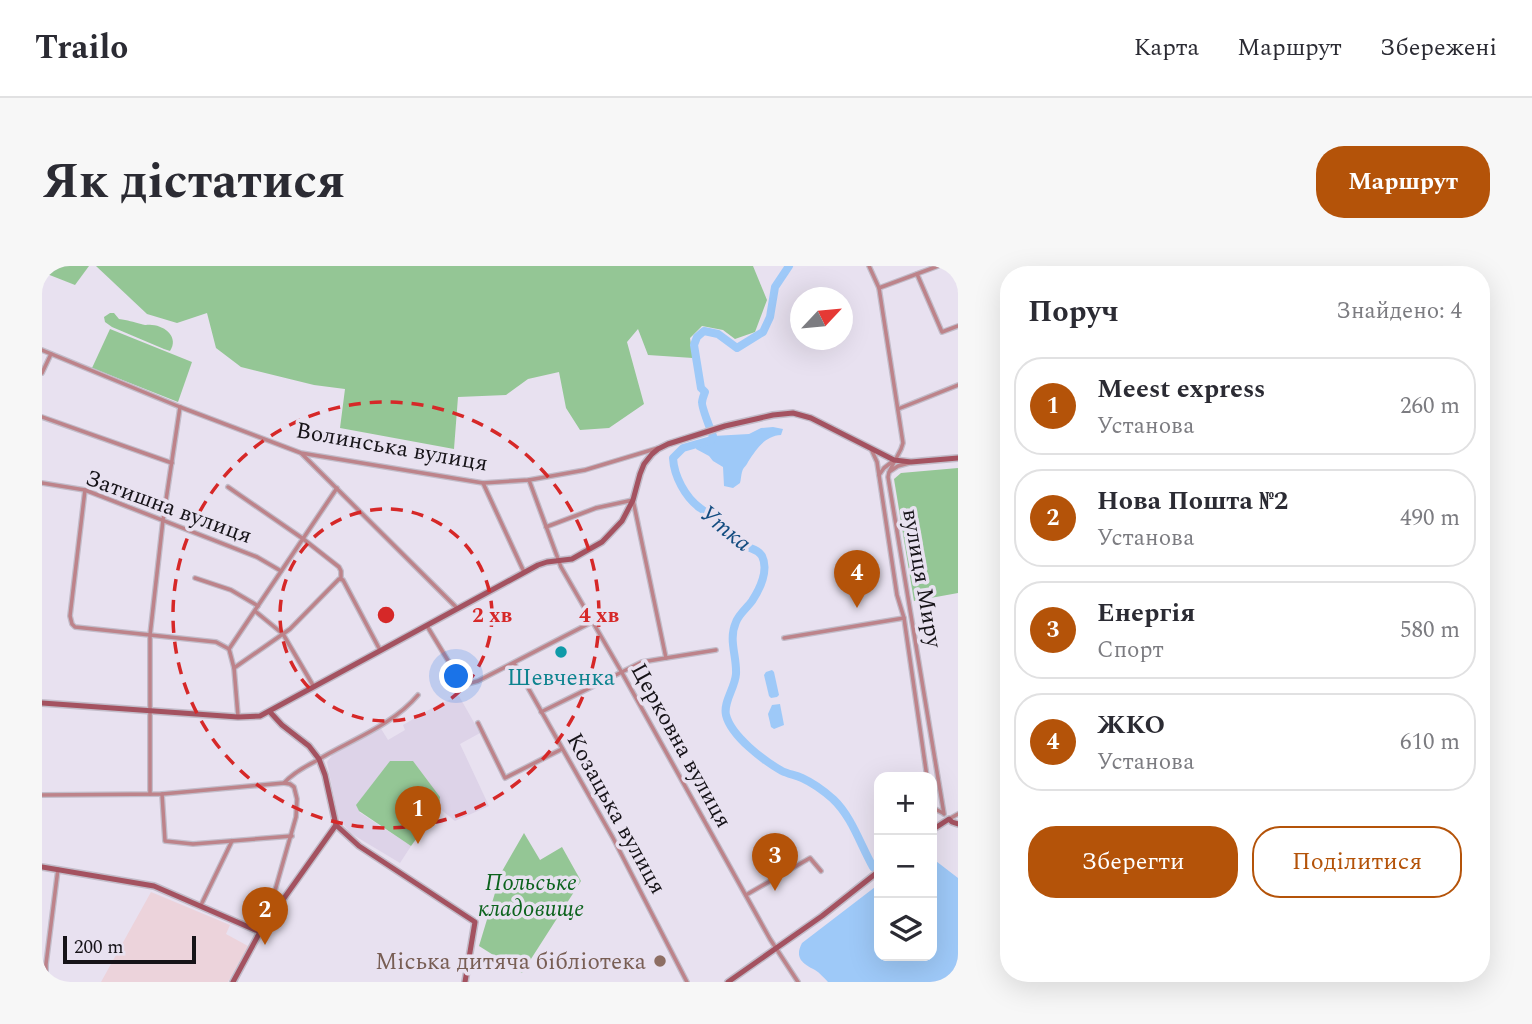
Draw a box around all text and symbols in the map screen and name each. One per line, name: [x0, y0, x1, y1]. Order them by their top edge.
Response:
text: Trailo: [35, 23, 128, 73]
text: Карта: [1134, 30, 1199, 66]
text: Маршрут: [1237, 30, 1342, 66]
text: Збережені: [1380, 30, 1497, 66]
text: Як дістатися: [42, 145, 345, 220]
button: Маршрут: [1316, 146, 1490, 218]
north arrow: [790, 287, 853, 350]
text: Поруч: [1028, 289, 1119, 335]
text: Знайдено: 4: [1336, 294, 1462, 329]
text: Meest express: [1097, 369, 1265, 409]
text: 1: [1047, 389, 1059, 424]
text: 260 m: [1400, 389, 1460, 424]
text: Установа: [1097, 409, 1195, 444]
street label: Волинська вулиця: [293, 413, 490, 482]
street label: Затишна вулиця: [80, 461, 257, 554]
text: Нова Пошта №2: [1097, 481, 1288, 521]
water label: Утка: [692, 497, 759, 561]
text: 2: [1047, 501, 1059, 536]
text: 490 m: [1400, 501, 1460, 536]
street label: вулиця Миру: [892, 506, 951, 651]
text: Установа: [1097, 521, 1195, 556]
pin: 4: [834, 550, 880, 608]
text: Енергія: [1097, 593, 1195, 633]
text: 2 хв: [472, 600, 513, 632]
text: 4 хв: [579, 600, 620, 632]
centre of rings: [374, 603, 398, 627]
text: 3: [1047, 613, 1059, 648]
text: 580 m: [1400, 613, 1460, 648]
text: Спорт: [1097, 633, 1164, 668]
marker: Шевченка: [553, 644, 569, 660]
street label: Церковна вулиця: [621, 657, 741, 835]
your location: [439, 659, 473, 693]
place label: Шевченка: [507, 661, 615, 696]
text: ЖКО: [1097, 705, 1165, 745]
text: 4: [1047, 725, 1059, 760]
text: 610 m: [1400, 725, 1460, 760]
street label: Козацька вулиця: [557, 727, 675, 901]
text: Установа: [1097, 745, 1195, 780]
map controls: [874, 772, 937, 961]
button: +: [874, 772, 937, 835]
pin: 1: [395, 786, 441, 844]
button: Зберегти: [1028, 826, 1238, 898]
button: Поділитися: [1252, 826, 1462, 898]
pin: 3: [752, 833, 798, 891]
button: −: [874, 835, 937, 898]
park label: Польське кладовище: [478, 866, 584, 927]
pin: 2: [242, 887, 288, 945]
button: layers: [874, 898, 937, 961]
scale bar: [63, 933, 196, 965]
text: 200 m: [74, 933, 124, 962]
place label: Міська дитяча бібліотека: [375, 945, 646, 980]
marker: Міська дитяча бібліотека: [652, 953, 668, 969]

